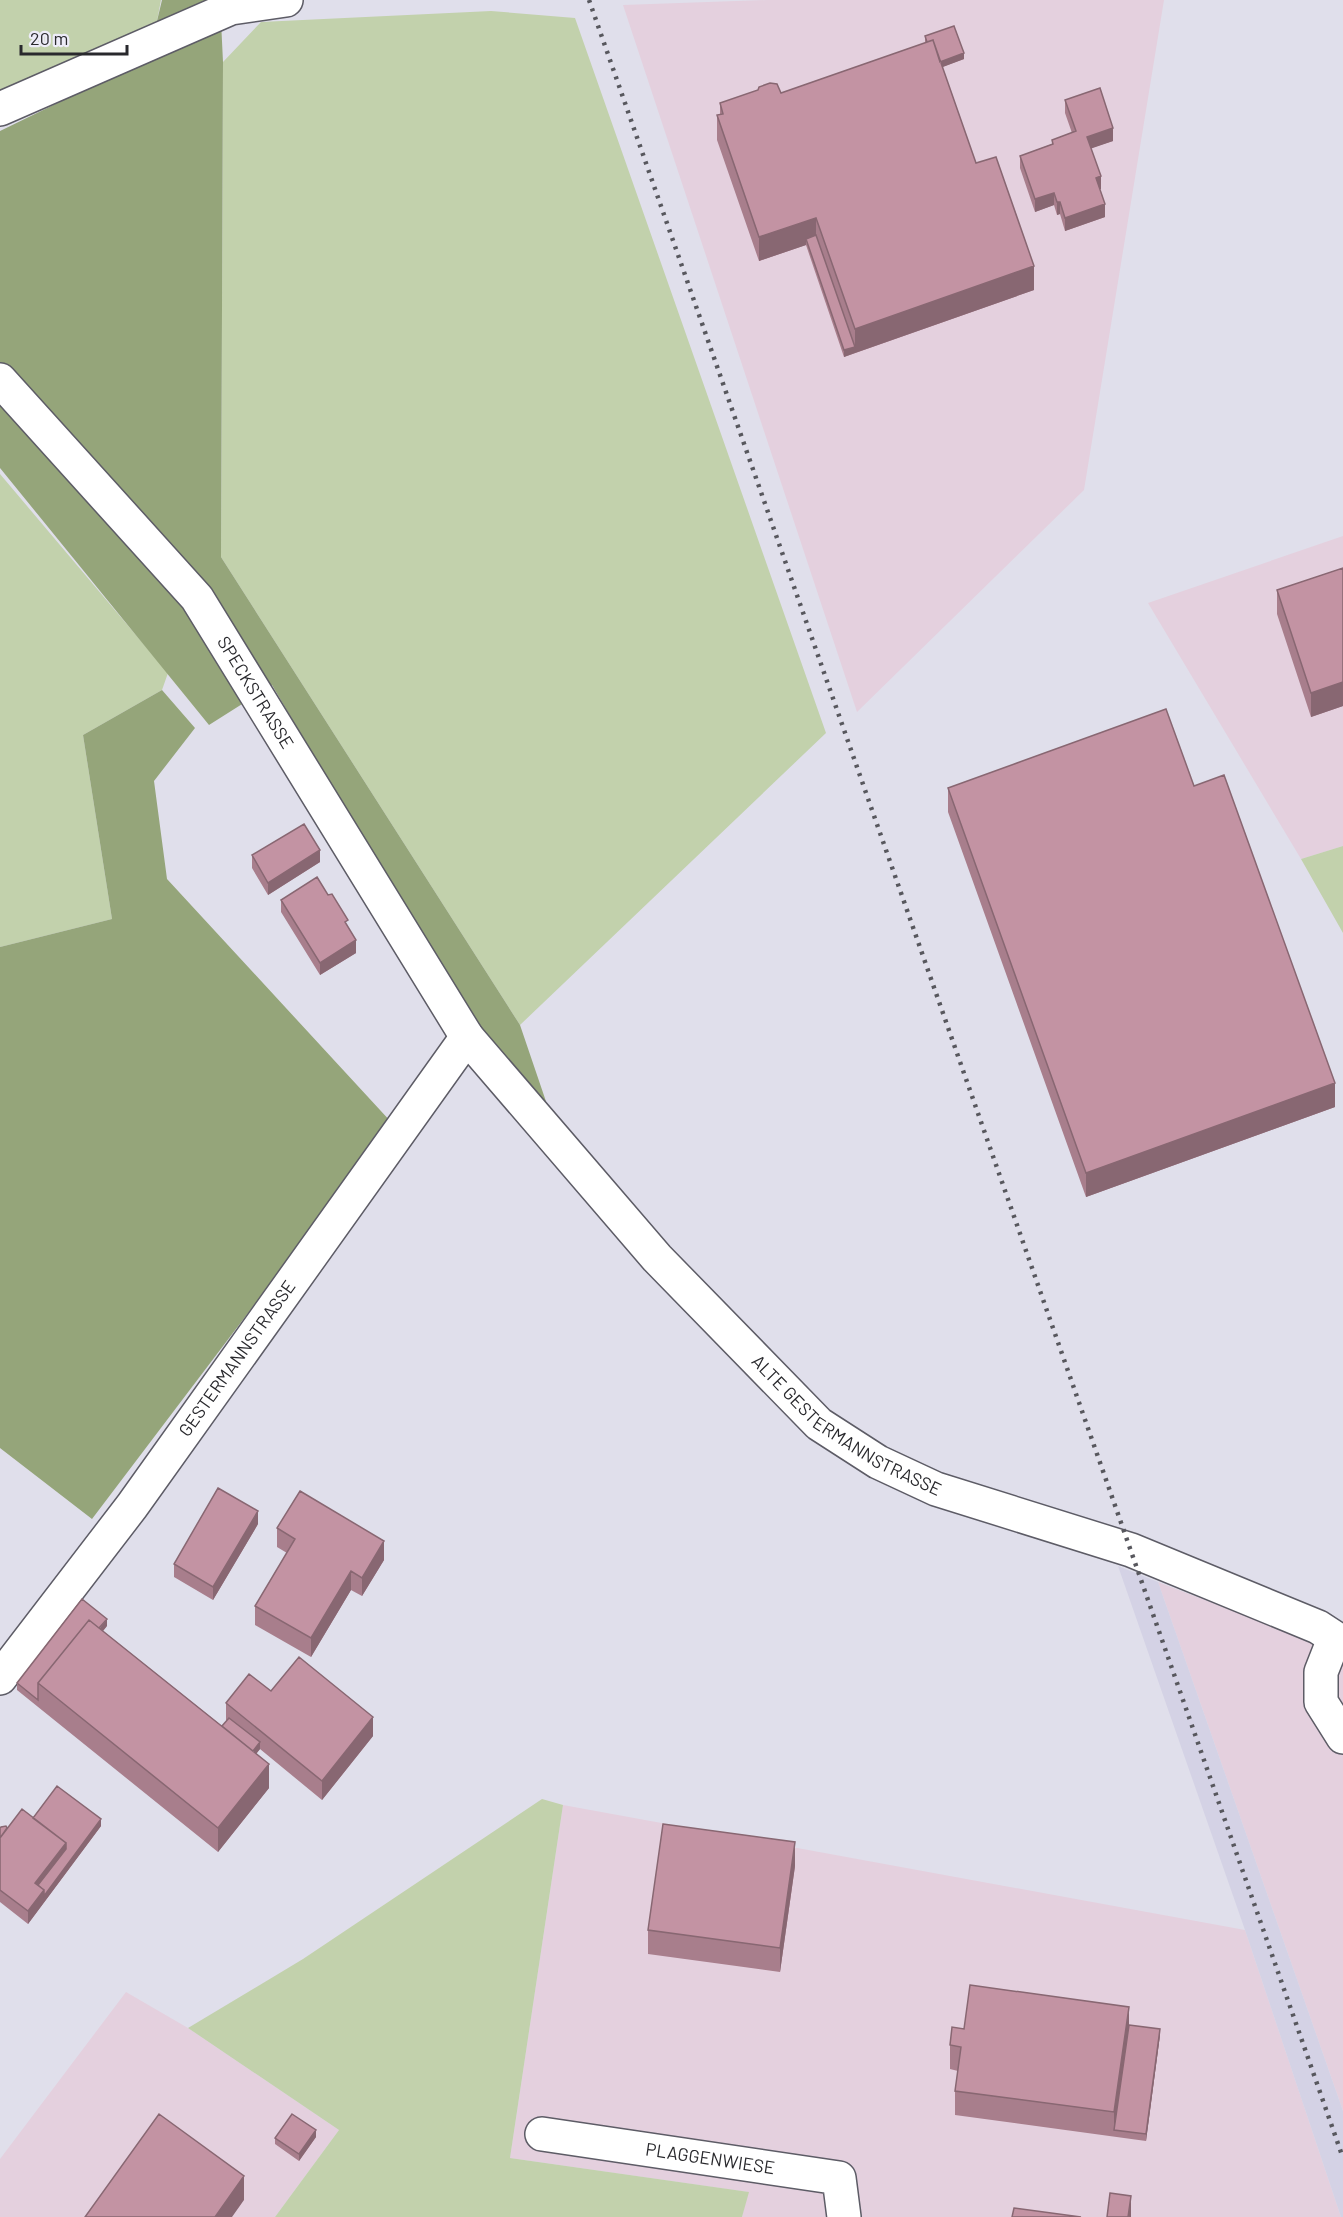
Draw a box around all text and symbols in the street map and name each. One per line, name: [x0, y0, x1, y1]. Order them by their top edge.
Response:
scale bar: [21, 18, 128, 56]
text: 20 m: [30, 27, 68, 49]
street label: SPECKSTRASSE: [213, 632, 299, 753]
street label: GESTERMANNSTRASSE: [173, 1276, 300, 1440]
street label: ALTE GESTERMANNSTRASSE: [748, 1350, 945, 1500]
street label: PLAGGENWIESE: [644, 2137, 776, 2178]

